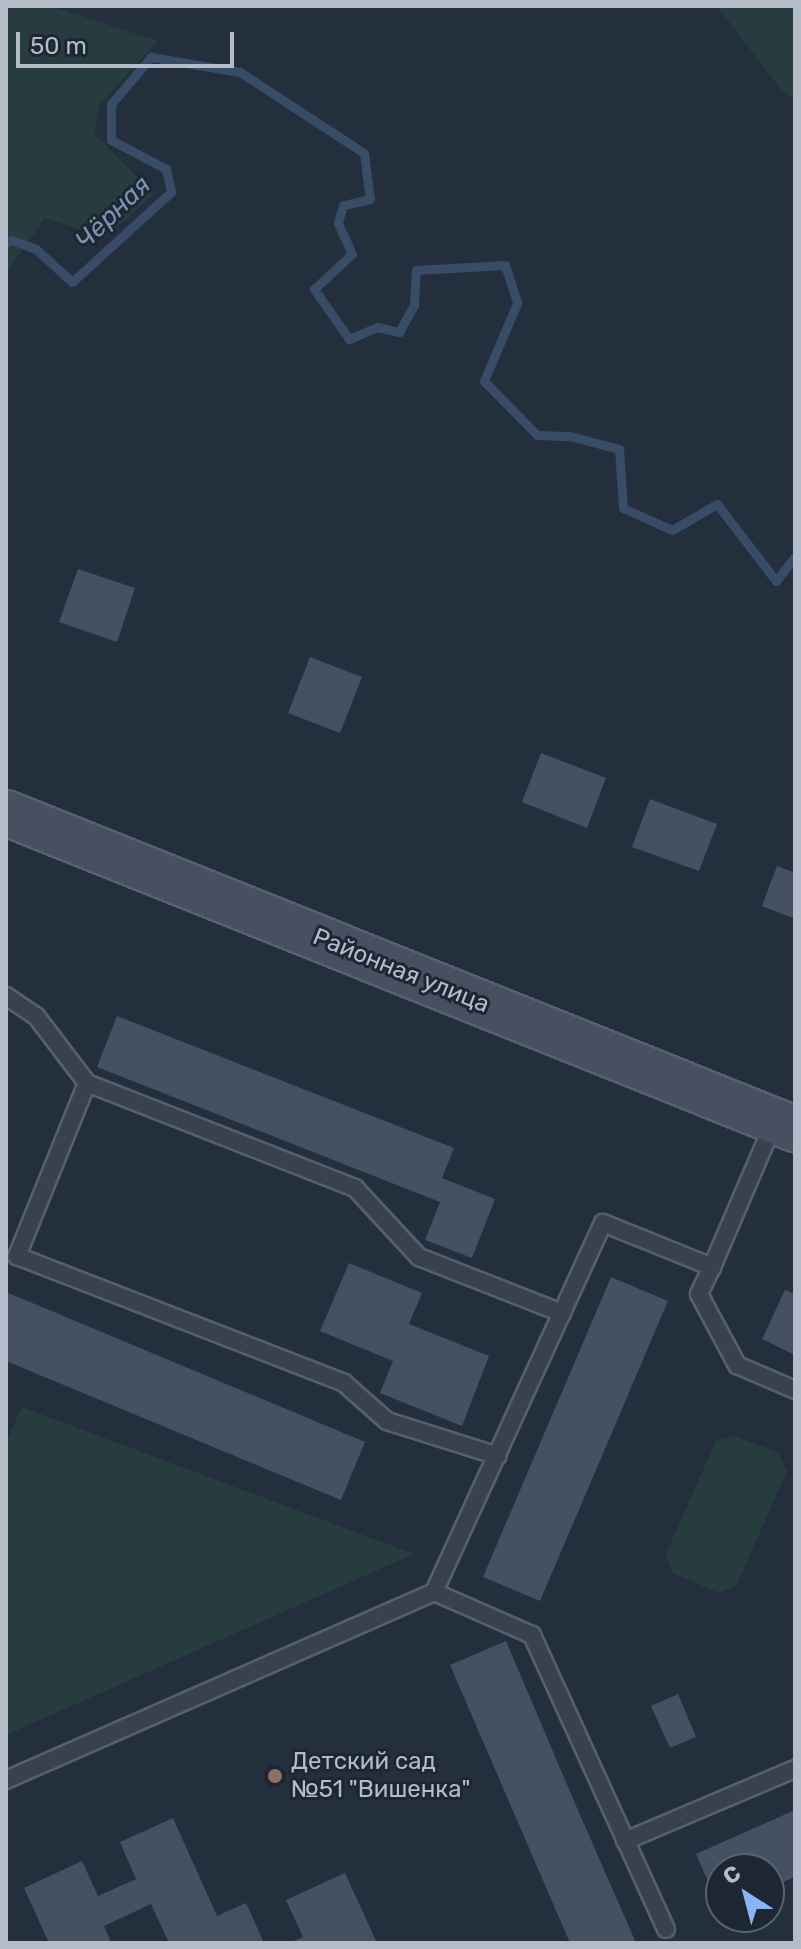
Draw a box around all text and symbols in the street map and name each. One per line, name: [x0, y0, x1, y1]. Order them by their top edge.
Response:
scale bar: [20, 16, 238, 66]
text: 50 m: [30, 32, 87, 60]
water label: Чёрная: [69, 170, 157, 256]
street label: Районная улица: [309, 923, 493, 1019]
place label: Детский сад №51 "Вишенка": [291, 1748, 470, 1804]
marker: Детский сад №51 "Вишенка": [266, 1767, 284, 1785]
north arrow: [705, 1853, 785, 1933]
text: С: [718, 1859, 746, 1890]

